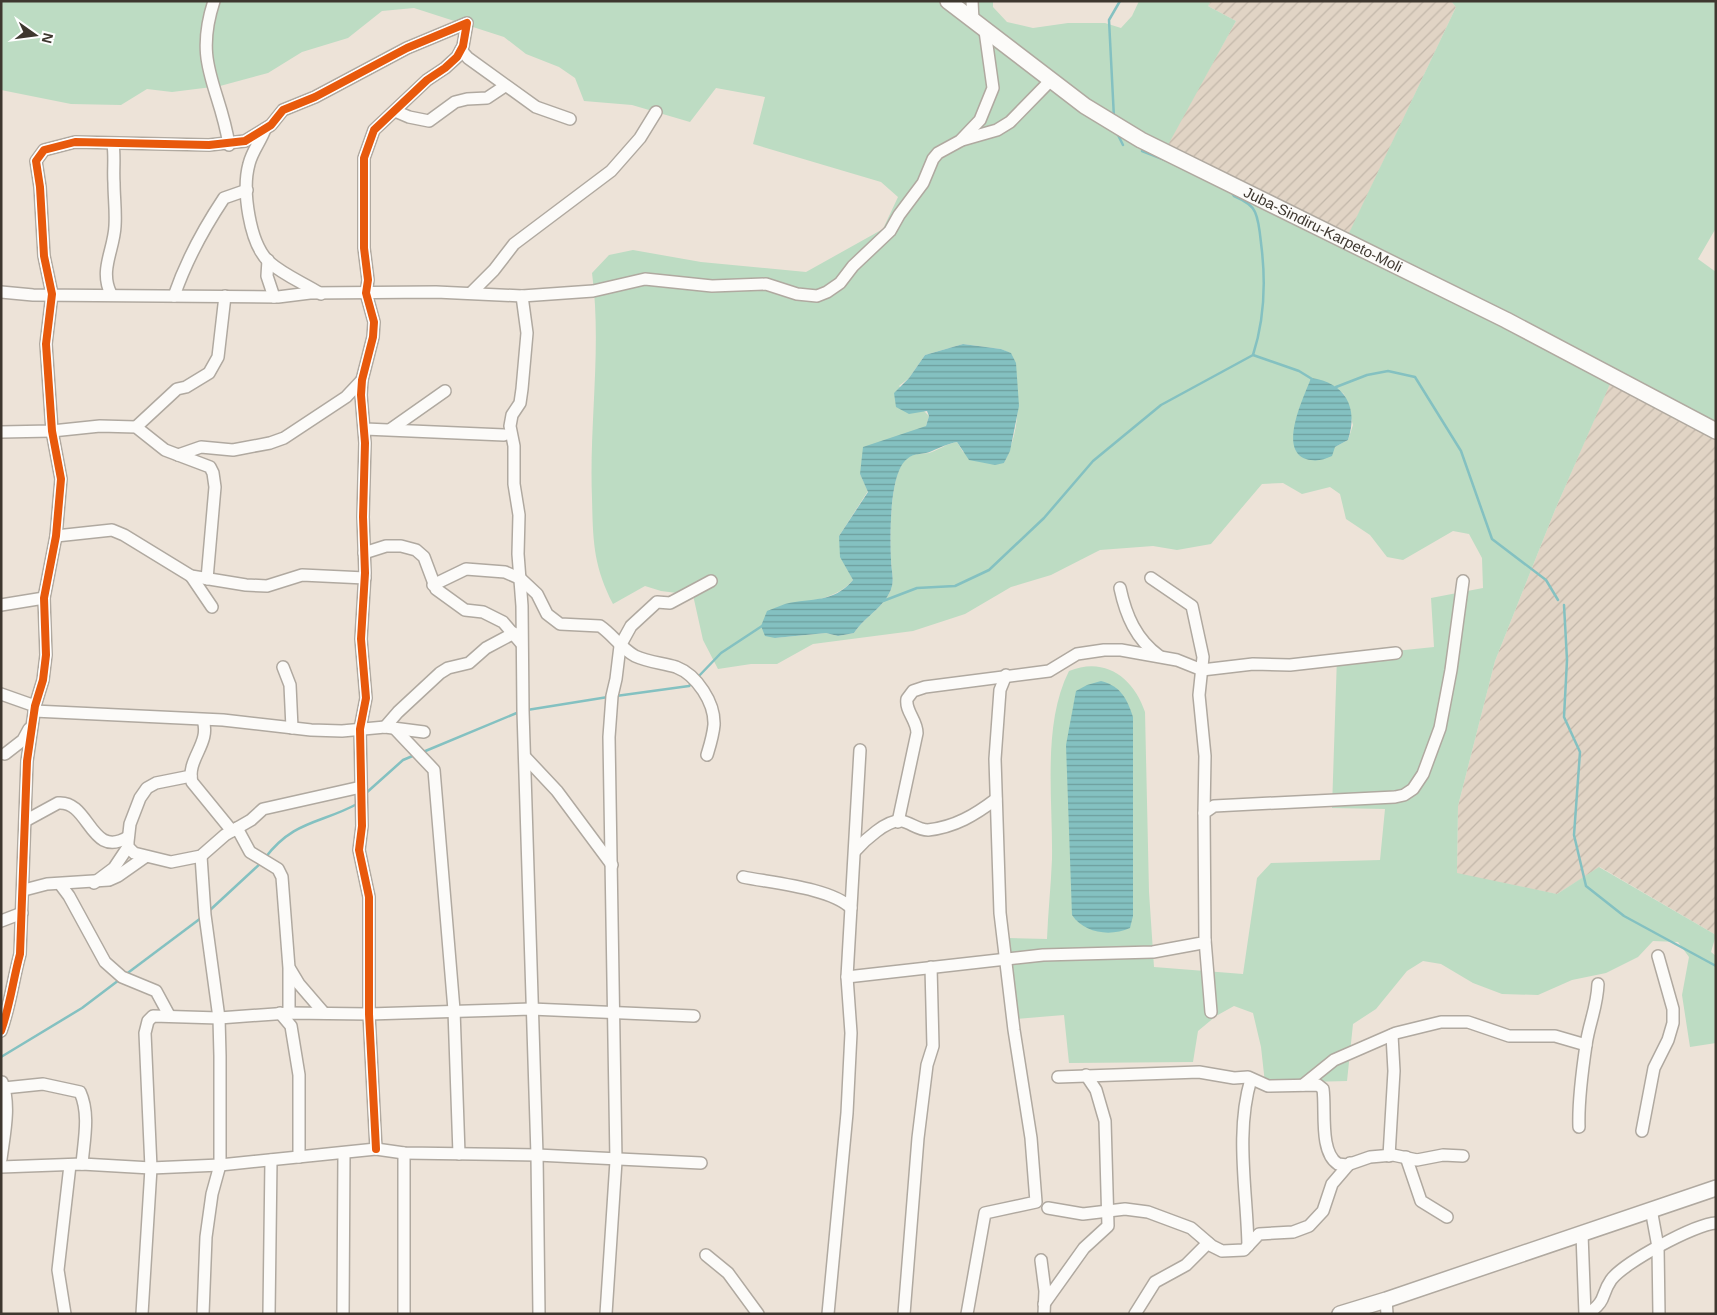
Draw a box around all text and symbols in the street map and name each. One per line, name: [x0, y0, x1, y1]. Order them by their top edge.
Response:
north arrow: [10, 10, 60, 60]
text: N: [39, 31, 57, 45]
street label: Juba-Sindiru-Karpeto-Moli: [1241, 183, 1405, 275]

